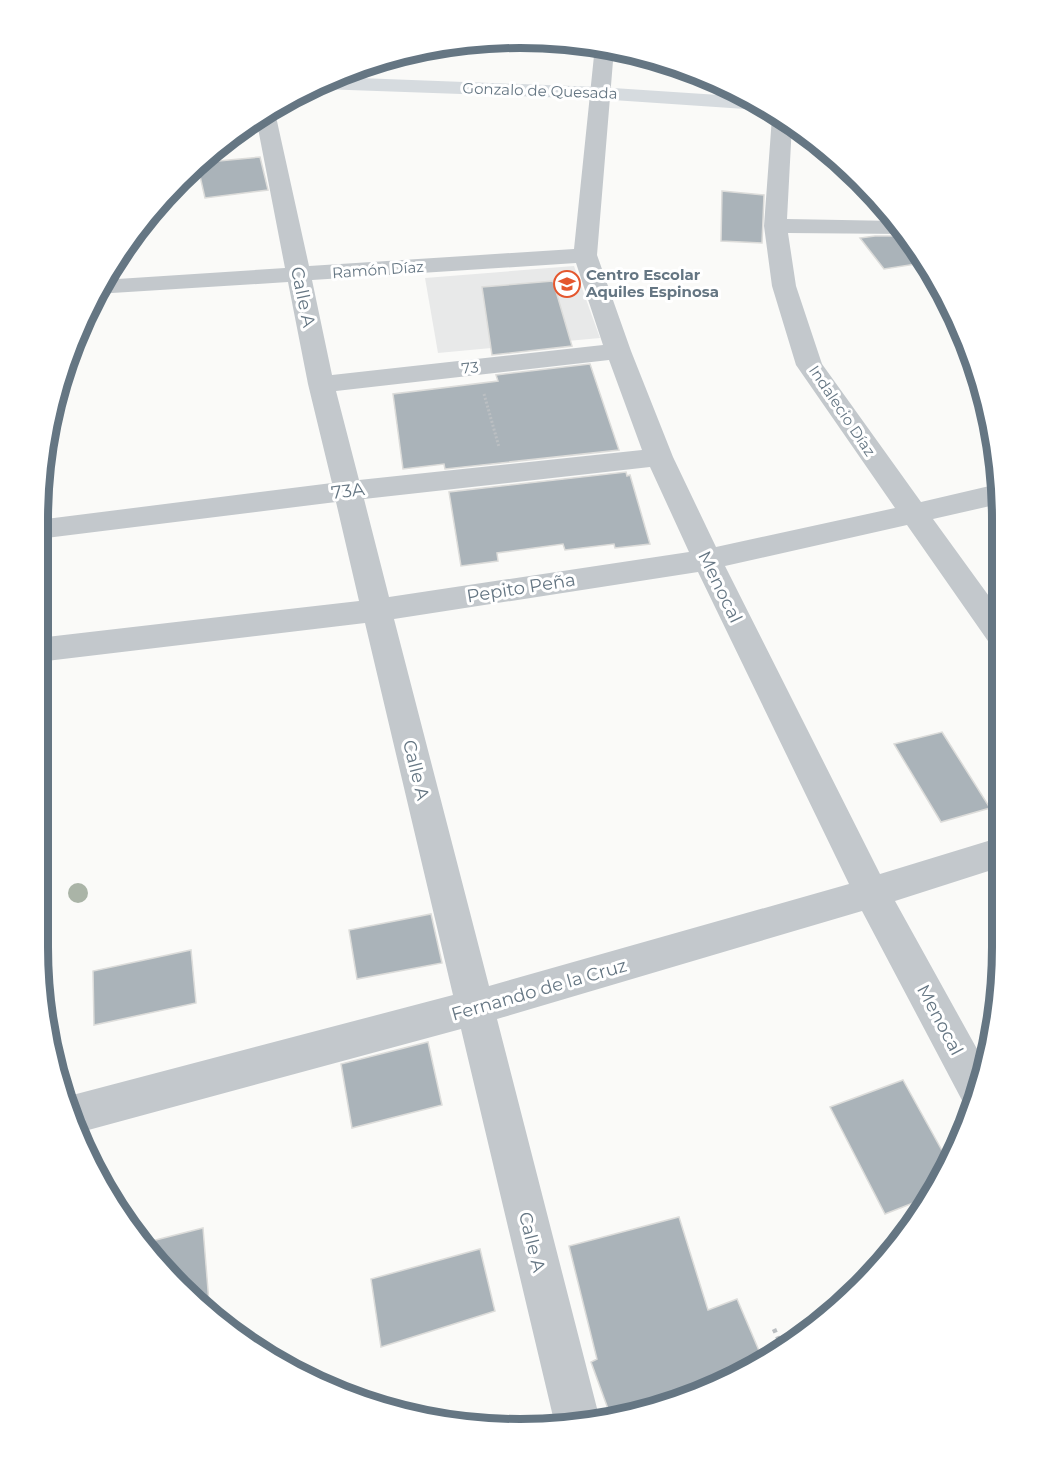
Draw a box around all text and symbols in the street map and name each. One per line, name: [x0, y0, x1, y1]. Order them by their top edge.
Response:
street label: Gonzalo de Quesada: [462, 78, 618, 103]
street label: Ramón Díaz: [331, 257, 425, 282]
street label: Calle A: [286, 265, 320, 329]
place label: Centro Escolar Aquiles Espinosa: [585, 265, 719, 301]
school or university icon: Centro Escolar Aquiles Espinosa: [552, 269, 582, 299]
street label: 73: [460, 357, 479, 378]
street label: Indalecio Díaz: [805, 362, 880, 460]
street label: 73A: [330, 478, 366, 504]
street label: Menocal: [693, 548, 747, 626]
street label: Pepito Peña: [465, 569, 577, 607]
street label: Calle A: [398, 738, 434, 803]
street label: Fernando de la Cruz: [449, 954, 629, 1026]
street label: Menocal: [912, 981, 968, 1059]
street label: Calle A: [514, 1210, 550, 1275]

